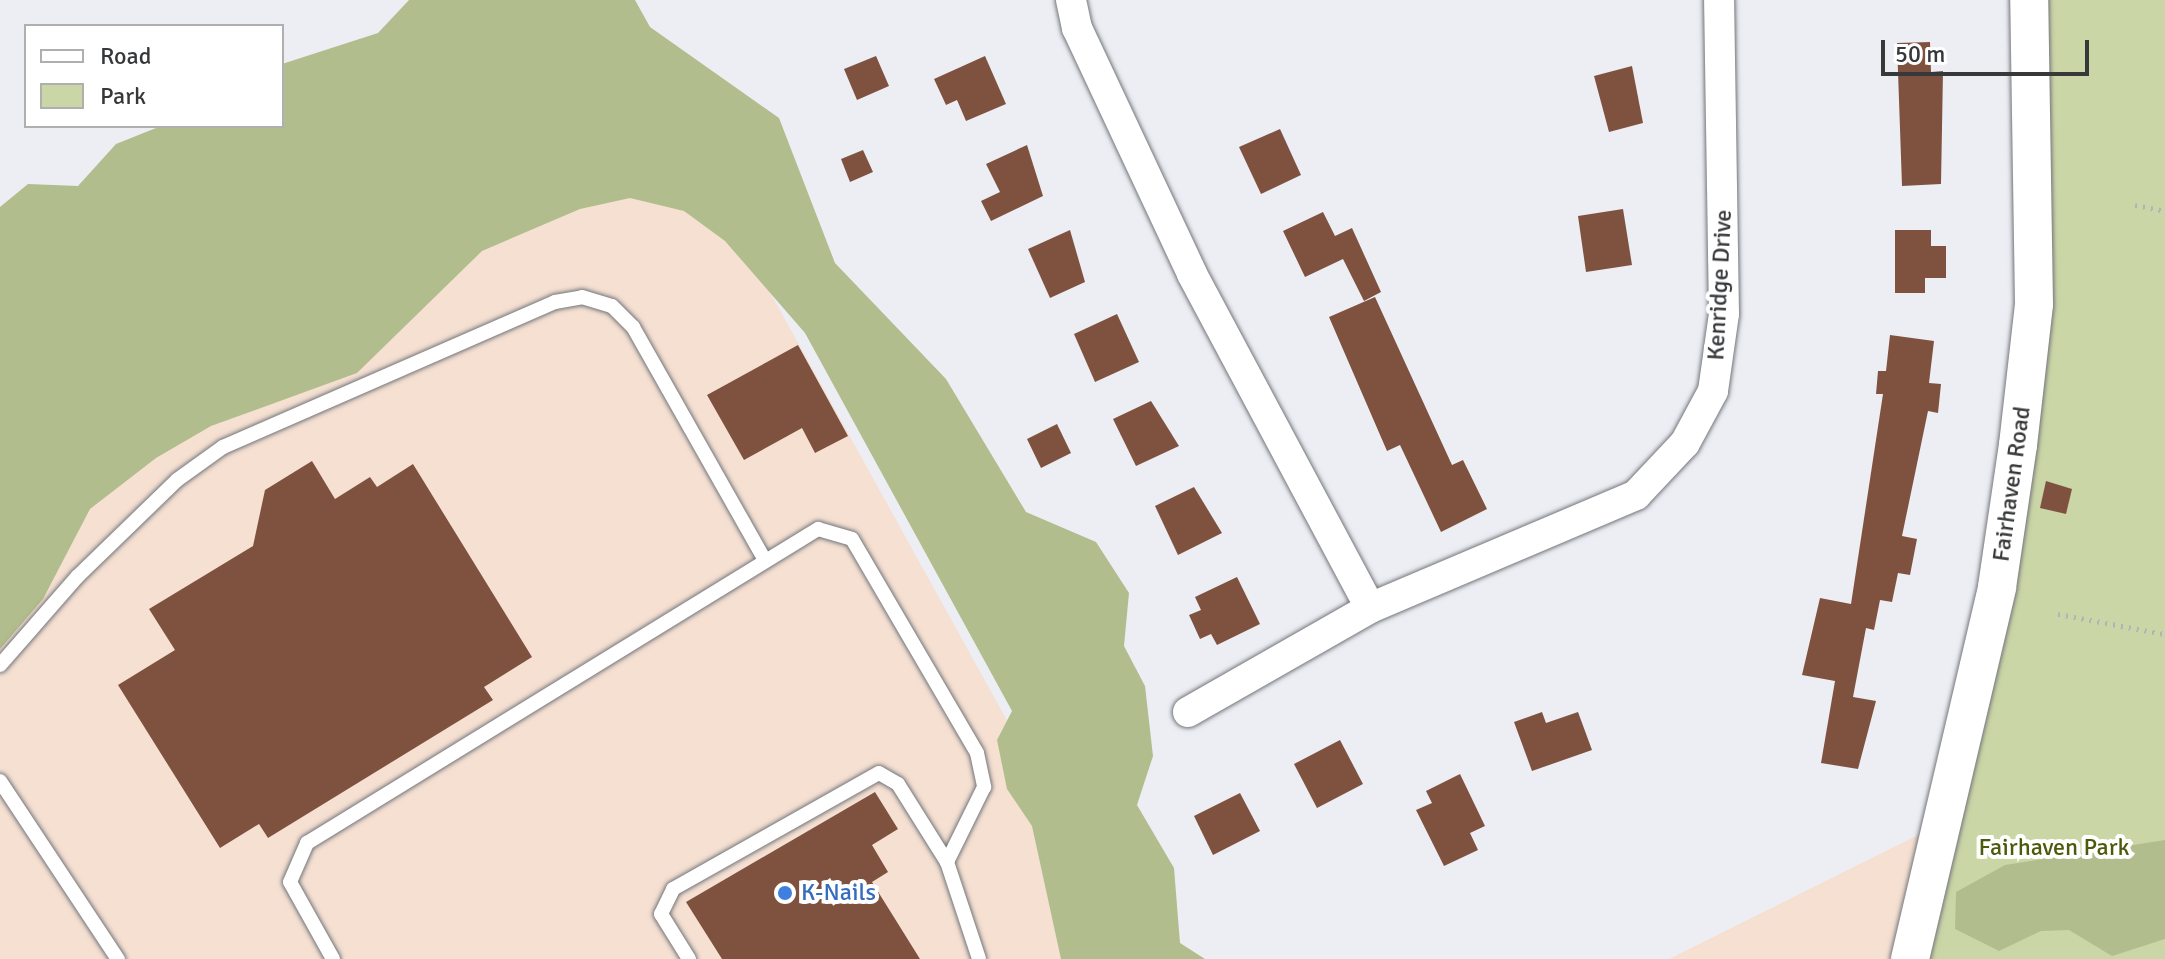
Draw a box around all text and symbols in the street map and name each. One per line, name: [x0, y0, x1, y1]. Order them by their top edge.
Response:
legend: [24, 24, 284, 128]
scale bar: [1885, 24, 2093, 74]
text: 50 m: [1895, 39, 1945, 69]
text: Road: [100, 41, 151, 71]
text: Park: [100, 81, 146, 111]
street label: Kenridge Drive: [1702, 209, 1738, 361]
street label: Fairhaven Road: [1987, 405, 2037, 563]
park label: Fairhaven Park: [1978, 834, 2130, 862]
place label: K-Nails: [801, 879, 876, 907]
marker: K-Nails: [776, 884, 794, 902]

